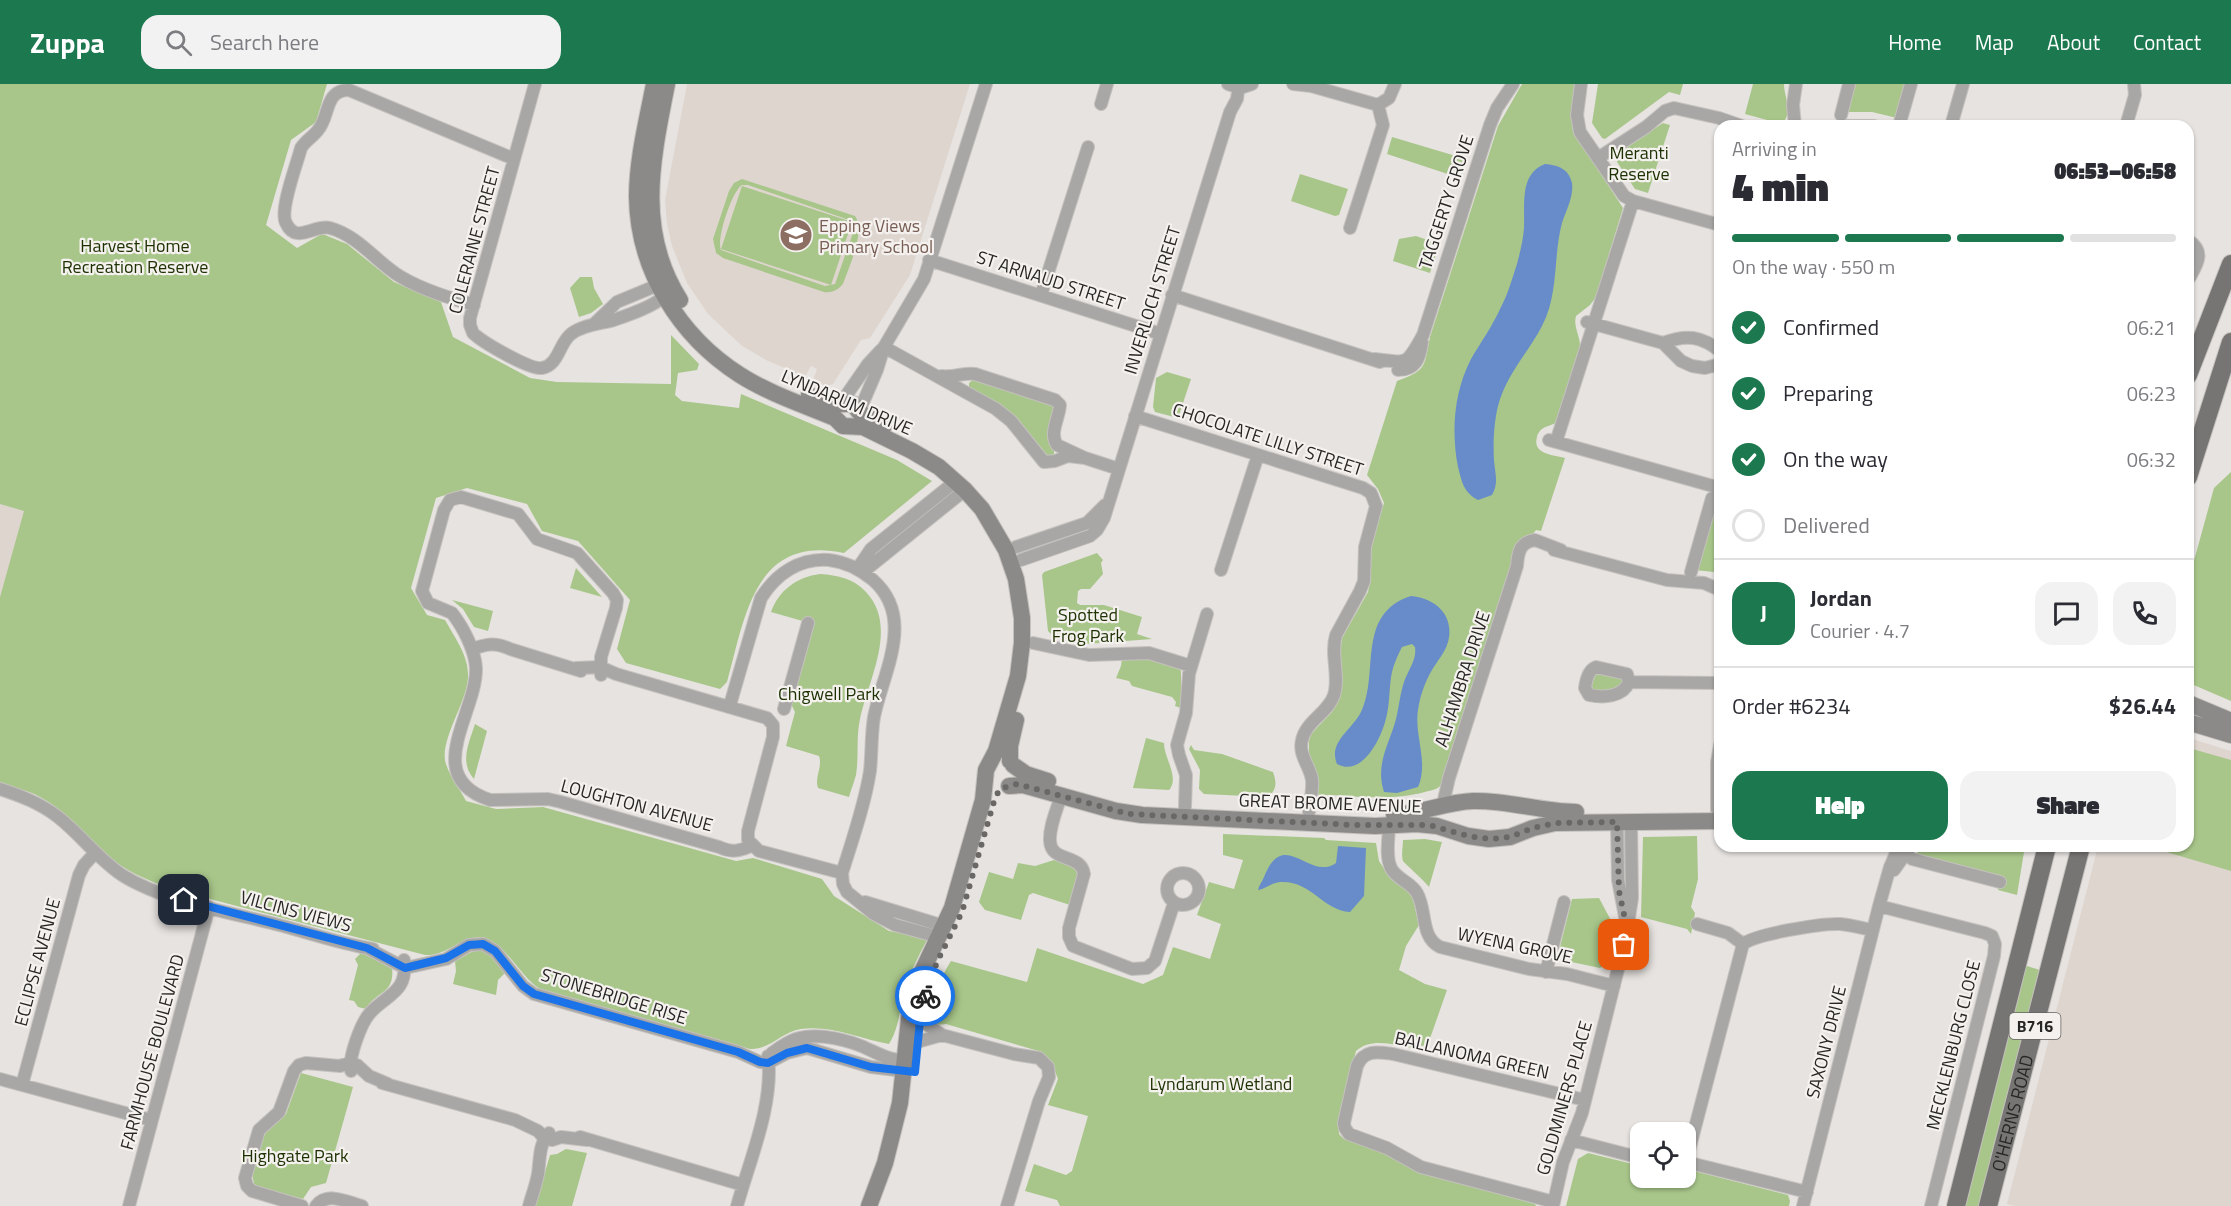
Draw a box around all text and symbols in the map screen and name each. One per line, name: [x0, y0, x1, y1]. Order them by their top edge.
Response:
search box: [141, 15, 561, 69]
text: Zuppa: [30, 21, 105, 64]
text: Search here: [210, 25, 319, 59]
icon: search: [162, 26, 195, 59]
text: Home: [1888, 26, 1942, 58]
text: Map: [1975, 26, 2014, 58]
text: About: [2047, 26, 2100, 58]
text: Contact: [2133, 26, 2201, 58]
street label: TAGGERTY GROVE: [1412, 131, 1480, 273]
text: Arriving in: [1732, 133, 1817, 164]
park label: Meranti Reserve: [1608, 139, 1670, 187]
text: 06:53–06:58: [2054, 154, 2176, 188]
text: 4 min: [1732, 157, 1829, 216]
street label: COLERAINE STREET: [441, 163, 507, 317]
place label: Epping Views Primary School: [819, 212, 933, 260]
school or university icon: Epping Views Primary School: [778, 217, 814, 253]
street label: INVERLOCH STREET: [1117, 222, 1188, 378]
park label: Harvest Home Recreation Reserve: [62, 232, 208, 280]
street label: ST ARNAUD STREET: [973, 243, 1129, 317]
text: On the way · 550 m: [1732, 251, 1895, 282]
text: Confirmed: [1783, 310, 1879, 344]
icon: check: [1732, 311, 1765, 344]
text: 06:21: [2127, 312, 2176, 343]
street label: LYNDARUM DRIVE: [777, 362, 917, 442]
text: Preparing: [1783, 376, 1873, 410]
icon: check: [1732, 377, 1765, 410]
text: 06:23: [2127, 378, 2176, 409]
street label: CHOCOLATE LILLY STREET: [1169, 395, 1367, 483]
text: On the way: [1783, 442, 1888, 476]
icon: check: [1732, 443, 1765, 476]
text: 06:32: [2127, 444, 2176, 475]
text: Delivered: [1783, 508, 1870, 542]
text: Jordan: [1810, 581, 1872, 615]
button: chat: [2035, 582, 2098, 645]
button: phone: [2113, 582, 2176, 645]
text: J: [1760, 596, 1767, 630]
park label: Spotted Frog Park: [1052, 601, 1125, 649]
street label: ALHAMBRA DRIVE: [1427, 607, 1497, 751]
text: Courier · 4.7: [1810, 615, 1910, 646]
park label: Chigwell Park: [778, 680, 880, 707]
text: Order #6234: [1732, 689, 1851, 723]
text: $26.44: [2109, 689, 2176, 723]
button: Help: [1732, 771, 1948, 840]
button: Share: [1960, 771, 2176, 840]
street label: LOUGHTON AVENUE: [558, 772, 716, 838]
street label: GREAT BROME AVENUE: [1238, 786, 1422, 820]
pin: [158, 874, 209, 925]
icon: home: [167, 883, 200, 916]
street label: VILCINS VIEWS: [237, 883, 355, 939]
street label: ECLIPSE AVENUE: [7, 895, 67, 1029]
pin: [1598, 919, 1649, 970]
street label: WYENA GROVE: [1455, 920, 1575, 970]
icon: bag: [1607, 928, 1640, 961]
street label: FARMHOUSE BOULEVARD: [113, 951, 191, 1153]
street label: MECKLENBURG CLOSE: [1919, 957, 1987, 1133]
street label: STONEBRIDGE RISE: [538, 961, 690, 1031]
courier: [895, 966, 955, 1026]
icon: bike: [909, 980, 942, 1013]
street label: SAXONY DRIVE: [1799, 983, 1853, 1101]
road number: B716: [2010, 1013, 2060, 1039]
street label: GOLDMINERS PLACE: [1529, 1018, 1599, 1178]
street label: BALLANOMA GREEN: [1392, 1024, 1552, 1086]
street label: O'HERNS ROAD: [1984, 1052, 2040, 1174]
park label: Lyndarum Wetland: [1150, 1070, 1292, 1097]
map controls: [1630, 1122, 1696, 1188]
button: locate: [1630, 1122, 1696, 1188]
park label: Highgate Park: [241, 1142, 349, 1169]

